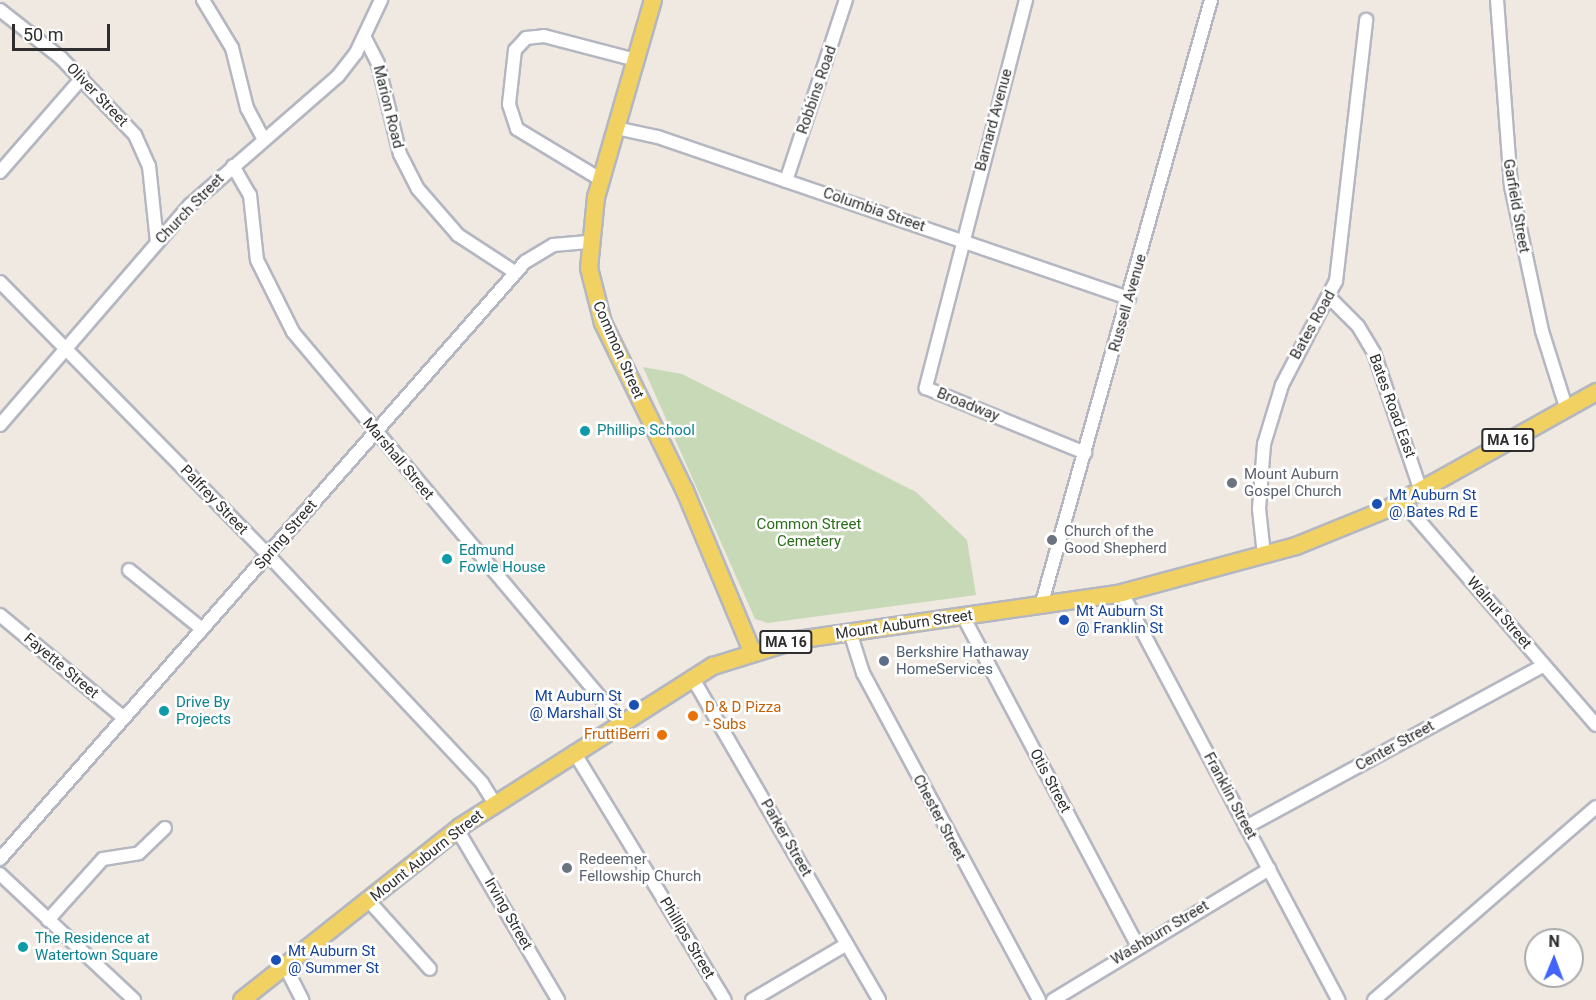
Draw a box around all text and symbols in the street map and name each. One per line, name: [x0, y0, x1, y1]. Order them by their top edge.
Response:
scale bar: [15, 12, 112, 50]
text: 50 m: [23, 24, 63, 45]
street label: Robbins Road: [793, 43, 841, 137]
street label: Oliver Street: [62, 60, 132, 130]
street label: Marion Road: [369, 64, 407, 150]
street label: Barnard Avenue: [972, 67, 1016, 173]
street label: Garfield Street: [1499, 158, 1533, 254]
street label: Church Street: [152, 170, 228, 248]
street label: Columbia Street: [821, 184, 927, 236]
street label: Russell Avenue: [1105, 252, 1151, 354]
street label: Bates Road: [1287, 287, 1339, 363]
street label: Common Street: [588, 298, 648, 402]
street label: Bates Road East: [1365, 352, 1419, 460]
street label: Broadway: [934, 384, 1002, 426]
street label: Marshall Street: [359, 414, 437, 504]
place label: Phillips School: [597, 422, 695, 440]
marker: Phillips School: [578, 424, 592, 438]
road number: MA 16: [1481, 429, 1535, 451]
street label: Palfrey Street: [176, 462, 252, 538]
place label: Mount Auburn Gospel Church: [1244, 465, 1342, 500]
marker: Mount Auburn Gospel Church: [1225, 476, 1239, 490]
place label: Mt Auburn St @ Bates Rd E: [1389, 486, 1478, 521]
street label: Spring Street: [251, 497, 321, 573]
marker: Mt Auburn St @ Bates Rd E: [1370, 497, 1384, 511]
park label: Common Street Cemetery: [757, 515, 861, 550]
place label: Church of the Good Shepherd: [1064, 522, 1167, 557]
marker: Church of the Good Shepherd: [1045, 533, 1059, 547]
place label: Edmund Fowle House: [459, 541, 546, 576]
marker: Edmund Fowle House: [440, 552, 454, 566]
street label: Walnut Street: [1463, 573, 1535, 653]
place label: Mt Auburn St @ Franklin St: [1076, 602, 1163, 637]
street label: Mount Auburn Street: [834, 606, 974, 644]
marker: Mt Auburn St @ Franklin St: [1057, 613, 1071, 627]
street label: Fayette Street: [20, 630, 102, 702]
road number: MA 16: [759, 631, 813, 653]
place label: Berkshire Hathaway HomeServices: [896, 643, 1029, 678]
marker: Berkshire Hathaway HomeServices: [877, 654, 891, 668]
place label: Mt Auburn St @ Marshall St: [529, 687, 622, 722]
place label: Drive By Projects: [176, 693, 231, 728]
marker: Mt Auburn St @ Marshall St: [627, 698, 641, 712]
place label: D & D Pizza - Subs: [705, 698, 781, 733]
marker: Drive By Projects: [157, 704, 171, 718]
marker: D & D Pizza - Subs: [686, 709, 700, 723]
street label: Center Street: [1352, 717, 1438, 775]
place label: FruttiBerri: [584, 726, 650, 744]
marker: FruttiBerri: [655, 728, 669, 742]
street label: Otis Street: [1026, 746, 1074, 816]
street label: Franklin Street: [1200, 749, 1260, 843]
street label: Chester Street: [909, 772, 969, 864]
street label: Parker Street: [757, 796, 815, 880]
street label: Mount Auburn Street: [367, 806, 487, 906]
place label: Redeemer Fellowship Church: [579, 850, 701, 885]
marker: Redeemer Fellowship Church: [560, 861, 574, 875]
street label: Irving Street: [480, 875, 536, 953]
street label: Phillips Street: [656, 894, 718, 982]
street label: Washburn Street: [1108, 897, 1212, 969]
north arrow: [1524, 928, 1584, 988]
place label: The Residence at Watertown Square: [35, 929, 158, 964]
text: N: [1548, 932, 1560, 951]
marker: The Residence at Watertown Square: [16, 940, 30, 954]
place label: Mt Auburn St @ Summer St: [288, 942, 379, 977]
marker: Mt Auburn St @ Summer St: [269, 953, 283, 967]

